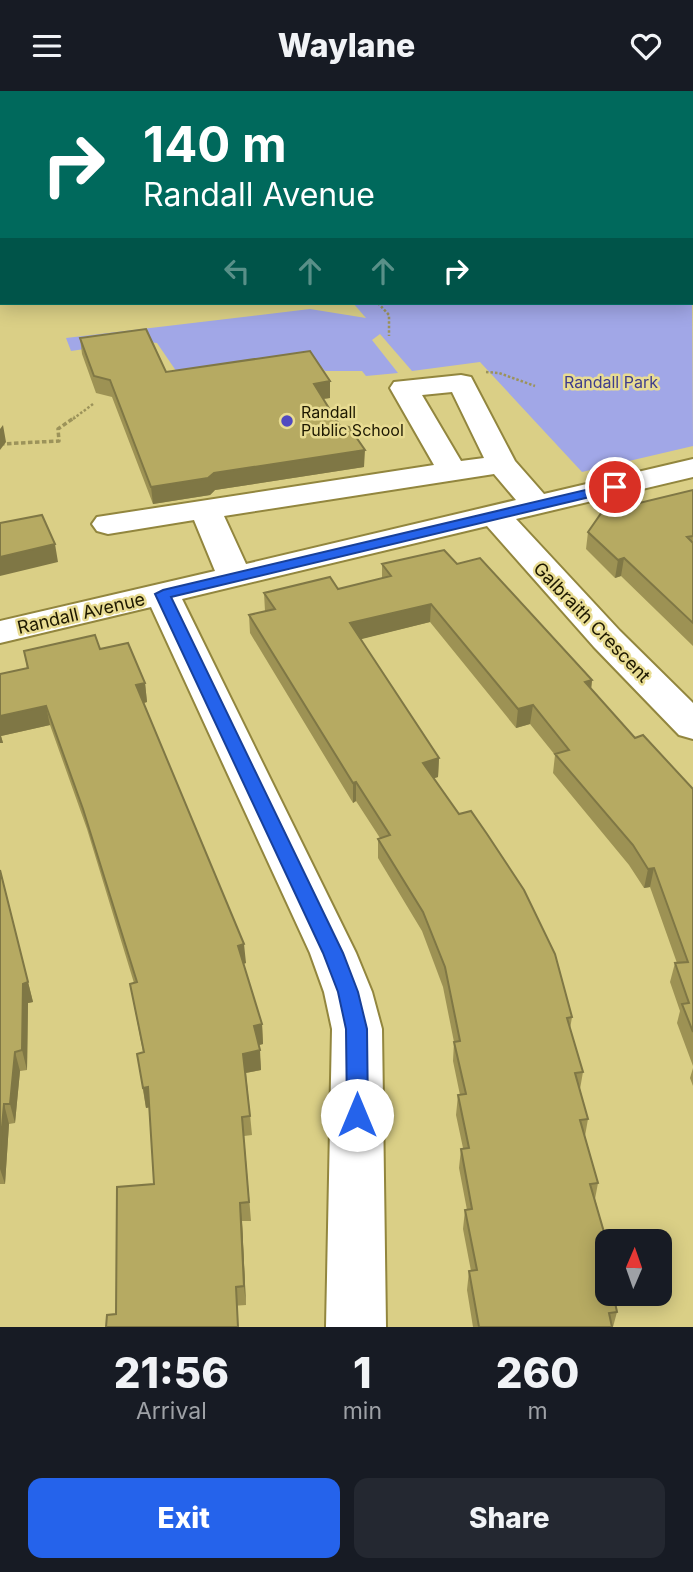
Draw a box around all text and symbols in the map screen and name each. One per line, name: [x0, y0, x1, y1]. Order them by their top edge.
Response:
text: Waylane: [278, 26, 415, 65]
icon: menu: [28, 27, 66, 65]
icon: heart: [627, 27, 665, 65]
text: 140 m: [143, 115, 287, 174]
icon: right: [28, 119, 119, 210]
text: Randall Avenue: [143, 175, 375, 214]
icon: left: [218, 252, 256, 290]
icon: ahead: [291, 252, 329, 290]
icon: ahead: [364, 252, 402, 290]
icon: right: [437, 252, 475, 290]
park label: Randall Park: [564, 372, 658, 392]
place label: Randall Public School: [301, 402, 404, 440]
marker: Randall Public School: [279, 413, 295, 429]
pin: [585, 457, 645, 517]
icon: arrive: [596, 468, 634, 506]
street label: Galbraith Crescent: [529, 558, 655, 686]
street label: Randall Avenue: [15, 588, 147, 638]
position arrow: [320, 1078, 394, 1152]
north arrow: [595, 1229, 672, 1305]
map controls: [595, 1229, 672, 1306]
text: 21:56: [114, 1347, 229, 1398]
text: 1: [353, 1347, 372, 1398]
text: 260: [496, 1347, 579, 1398]
text: Arrival: [136, 1397, 207, 1425]
text: min: [343, 1397, 382, 1425]
text: m: [527, 1397, 548, 1425]
button: Exit: [28, 1478, 340, 1558]
button: Share: [354, 1478, 665, 1558]

